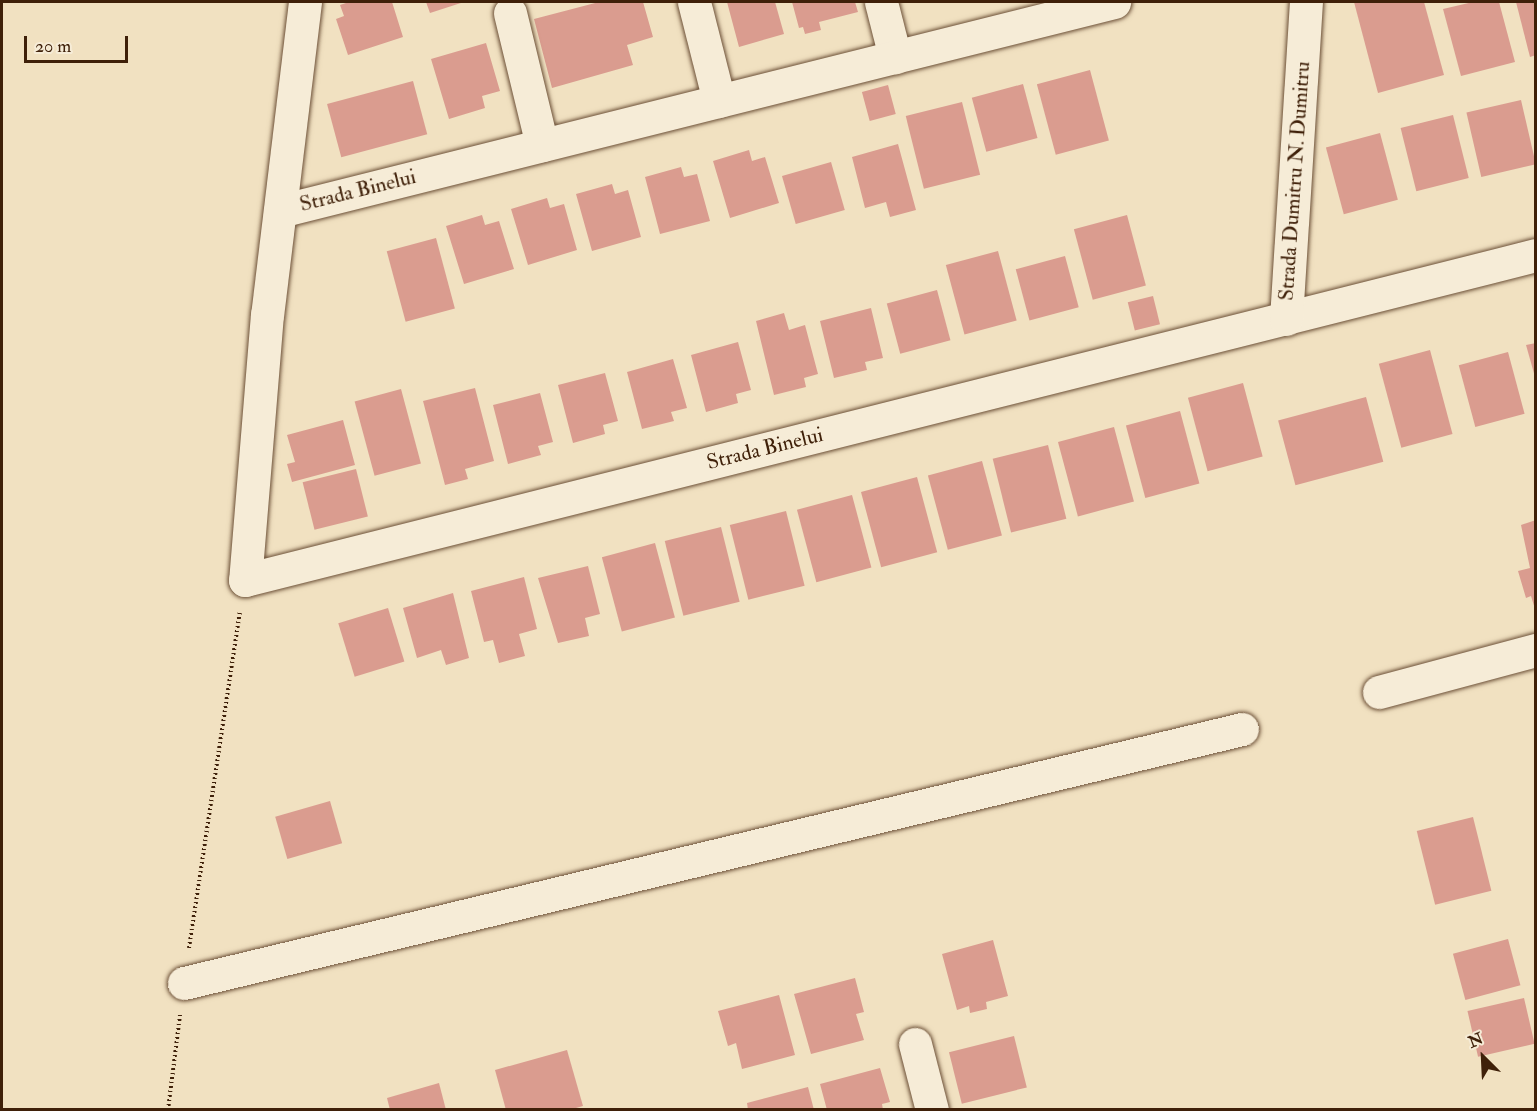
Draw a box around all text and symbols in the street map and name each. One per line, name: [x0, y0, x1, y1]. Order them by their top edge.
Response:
scale bar: [27, 24, 130, 62]
text: 20 m: [35, 35, 71, 58]
street label: Strada Dumitru N. Dumitru: [1274, 60, 1316, 302]
street label: Strada Binelui: [297, 164, 419, 218]
street label: Strada Binelui: [704, 422, 826, 476]
north arrow: [1453, 1027, 1513, 1087]
text: N: [1465, 1029, 1486, 1053]

